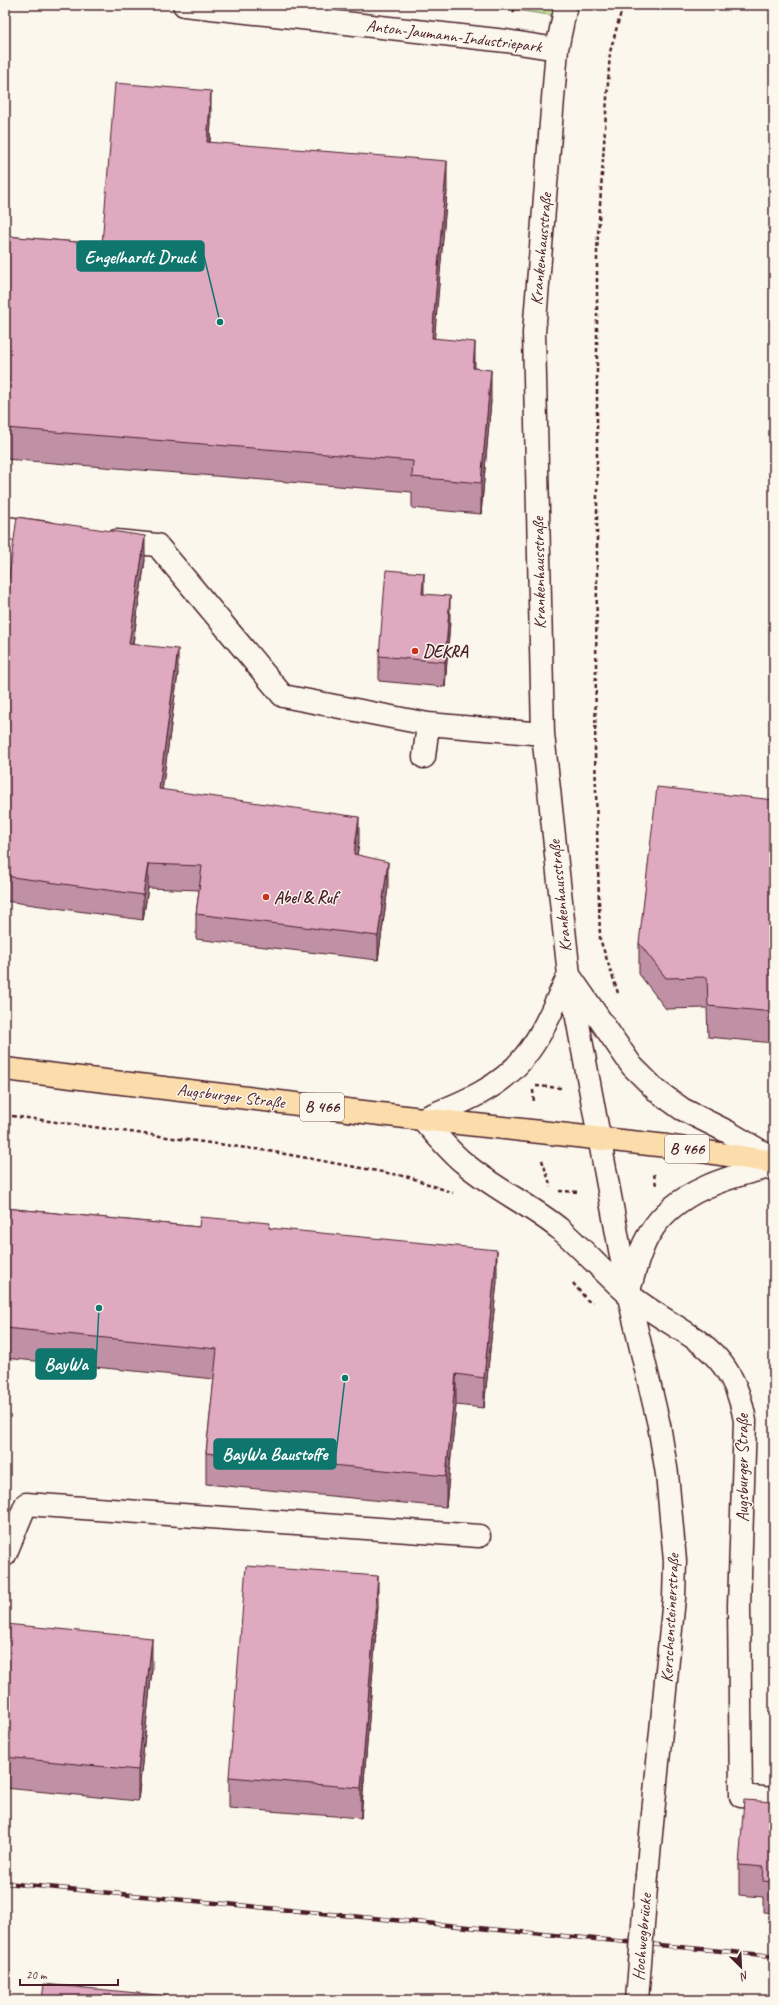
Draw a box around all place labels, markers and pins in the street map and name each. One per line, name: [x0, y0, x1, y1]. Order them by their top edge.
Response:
callout: Engelhardt Druck: [77, 241, 204, 271]
place label: DEKRA: [423, 641, 469, 662]
marker: DEKRA: [410, 646, 420, 656]
place label: Abel & Ruf: [274, 887, 341, 908]
marker: Abel & Ruf: [261, 892, 271, 902]
callout: BayWa: [36, 1349, 96, 1379]
callout: BayWa Baustoffe: [214, 1439, 336, 1469]

